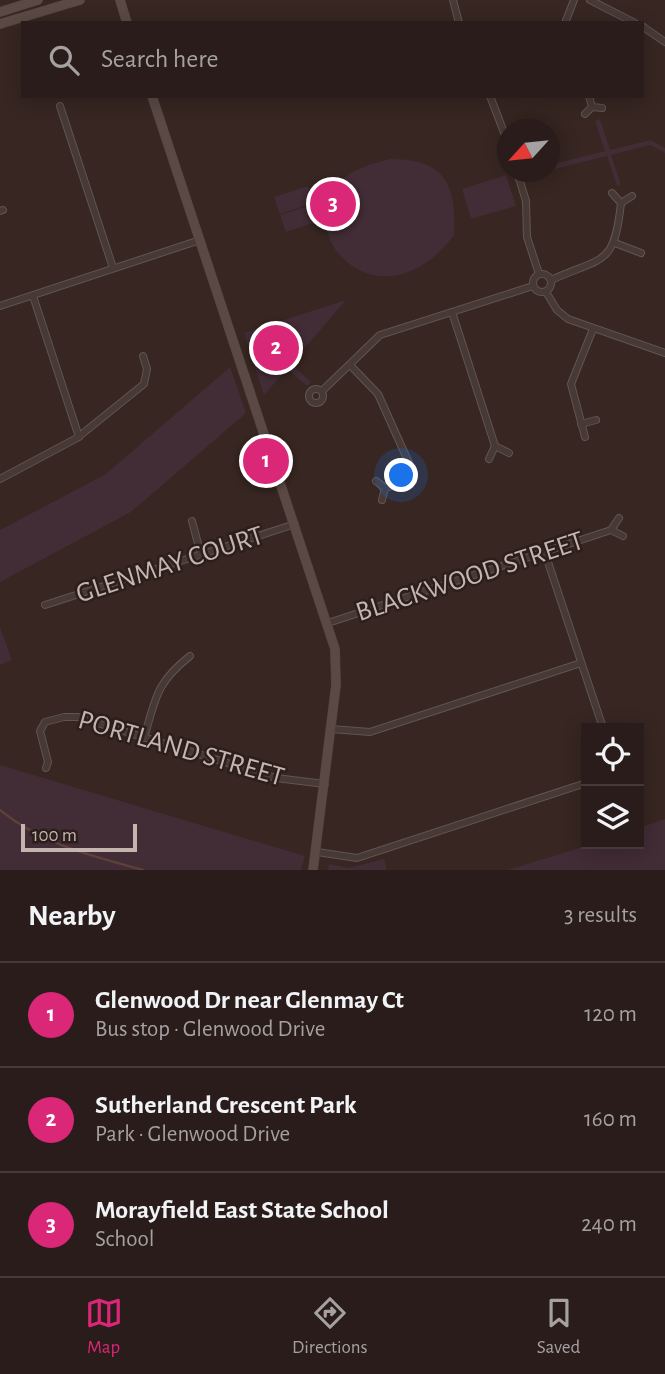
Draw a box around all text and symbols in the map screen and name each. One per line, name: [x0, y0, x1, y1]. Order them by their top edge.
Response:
search box: [21, 21, 644, 98]
icon: search: [45, 41, 83, 79]
text: Search here: [101, 46, 219, 72]
north arrow: [497, 119, 560, 182]
pin: 3: [310, 178, 356, 230]
pin: 2: [253, 322, 299, 374]
pin: 1: [243, 435, 289, 487]
your location: [384, 458, 418, 492]
street label: GLENMAY COURT: [73, 521, 268, 609]
street label: BLACKWOOD STREET: [353, 527, 588, 627]
street label: PORTLAND STREET: [75, 706, 287, 792]
map controls: [581, 723, 644, 849]
button: locate: [581, 723, 644, 786]
button: layers: [581, 786, 644, 849]
scale bar: [21, 821, 136, 853]
text: 100 m: [32, 826, 77, 845]
text: Nearby: [28, 901, 116, 931]
text: 3 results: [564, 904, 637, 927]
text: Glenwood Dr near Glenmay Ct: [95, 987, 404, 1013]
text: 1: [47, 1003, 55, 1026]
text: 120 m: [584, 1003, 637, 1026]
text: Bus stop · Glenwood Drive: [95, 1018, 325, 1041]
text: Sutherland Crescent Park: [95, 1092, 357, 1118]
text: 2: [46, 1108, 56, 1131]
text: 160 m: [584, 1108, 637, 1131]
text: Park · Glenwood Drive: [95, 1123, 290, 1146]
text: Morayfield East State School: [95, 1197, 389, 1223]
text: 3: [46, 1213, 56, 1236]
text: 240 m: [581, 1213, 637, 1236]
text: School: [95, 1228, 154, 1251]
tab: Map: [85, 1294, 123, 1359]
tab: Directions: [292, 1294, 368, 1359]
tab: Saved: [537, 1294, 580, 1359]

